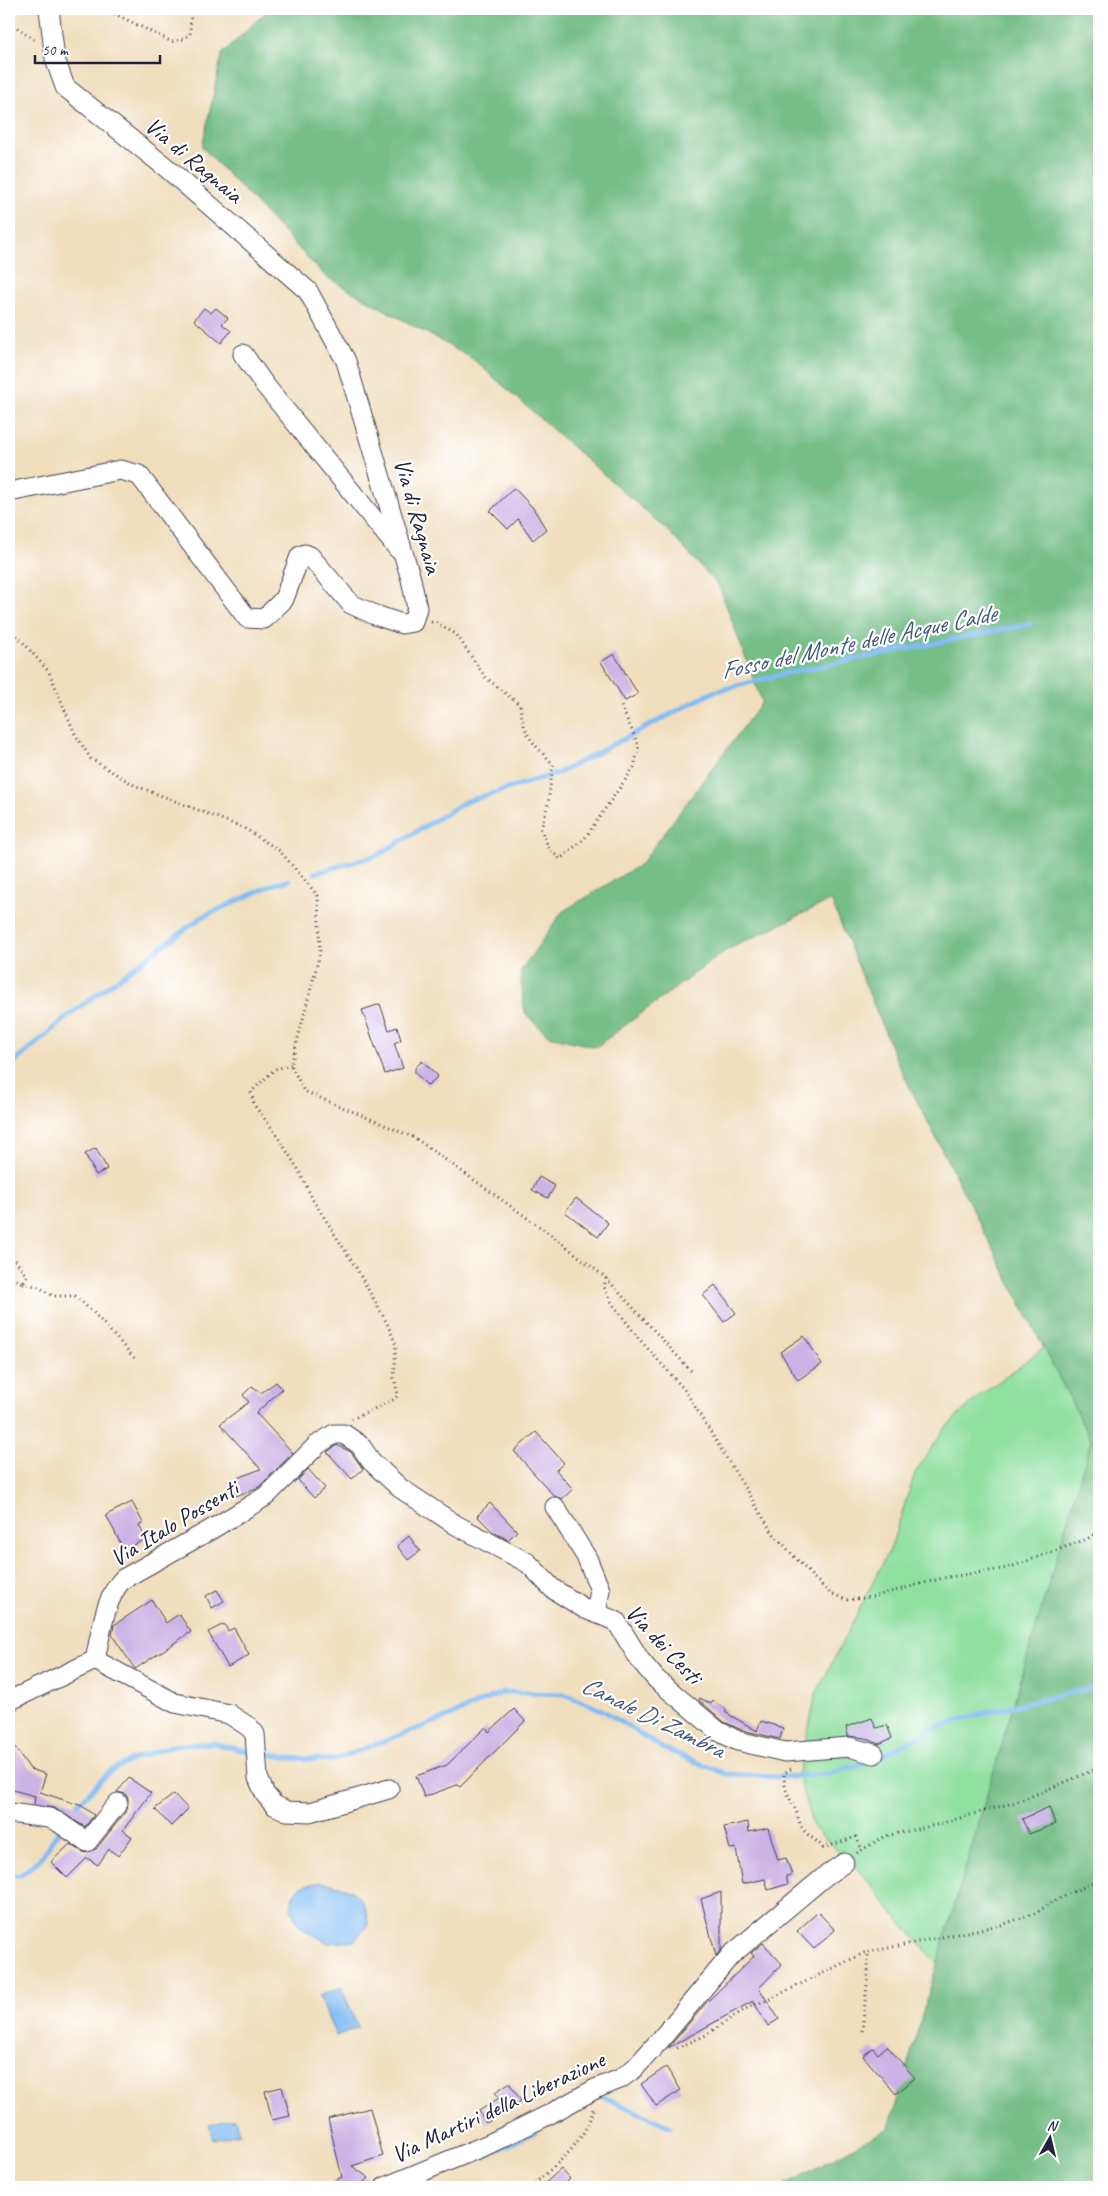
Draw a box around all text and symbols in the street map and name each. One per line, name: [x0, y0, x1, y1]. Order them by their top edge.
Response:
scale bar: [35, 32, 160, 64]
text: 50 m: [42, 41, 69, 60]
street label: Via di Ragnaia: [139, 110, 250, 211]
street label: Via di Ragnaia: [387, 455, 449, 579]
water label: Fosso del Monte delle Acque Calde: [718, 596, 1002, 687]
street label: Via Italo Possenti: [105, 1472, 246, 1573]
street label: Via dei Cesti: [619, 1598, 711, 1693]
water label: Canale Di Zambra: [576, 1669, 732, 1767]
street label: Via Martiri della Liberazione: [387, 2044, 611, 2170]
north arrow: [1026, 2114, 1076, 2164]
text: N: [1046, 2117, 1060, 2135]

